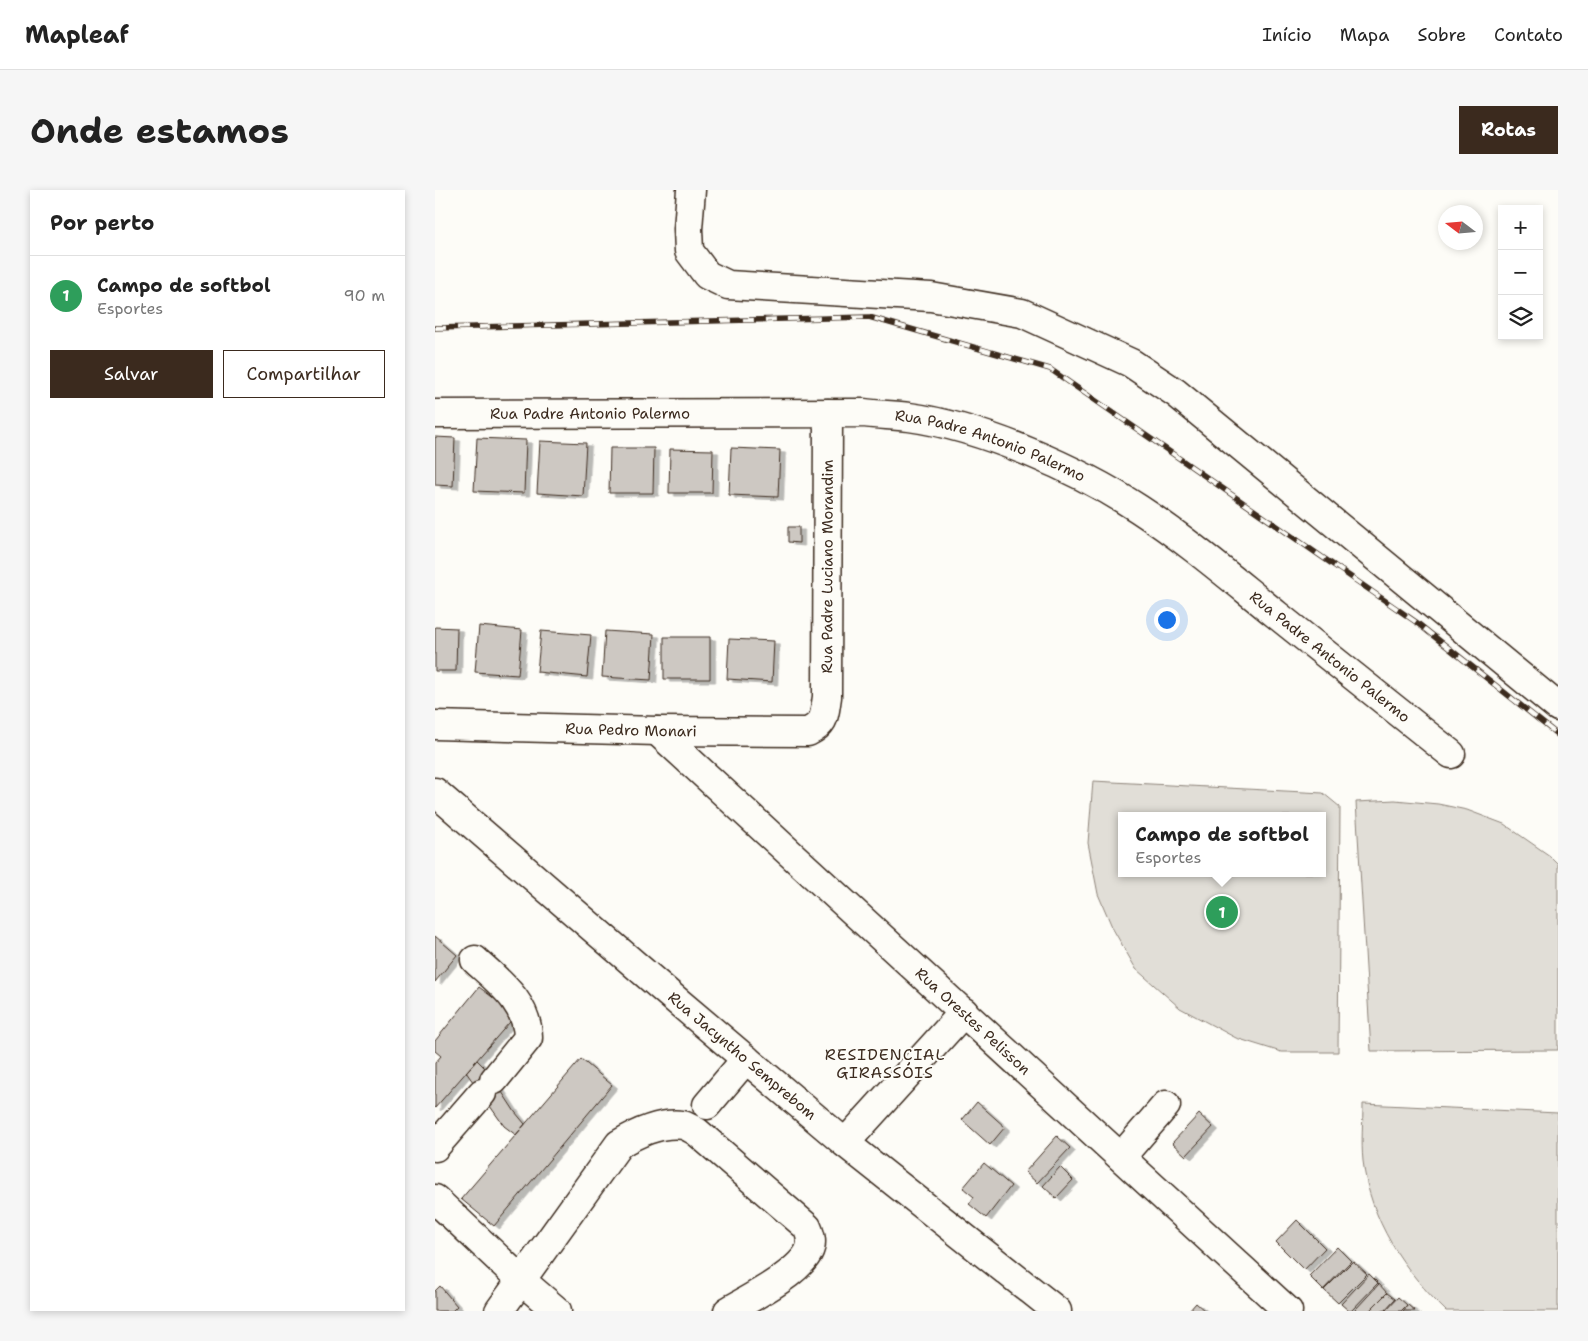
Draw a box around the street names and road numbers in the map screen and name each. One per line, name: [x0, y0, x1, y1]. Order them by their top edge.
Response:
street label: Rua Padre Antonio Palermo: [490, 403, 690, 424]
street label: Rua Padre Antonio Palermo: [894, 406, 1089, 486]
street label: Rua Padre Luciano Morandim: [817, 460, 838, 673]
street label: Rua Padre Antonio Palermo: [1245, 587, 1414, 727]
street label: Rua Pedro Monari: [565, 719, 697, 741]
street label: Rua Orestes Pelisson: [911, 963, 1035, 1079]
street label: Rua Jacyntho Semprebom: [664, 987, 821, 1125]

